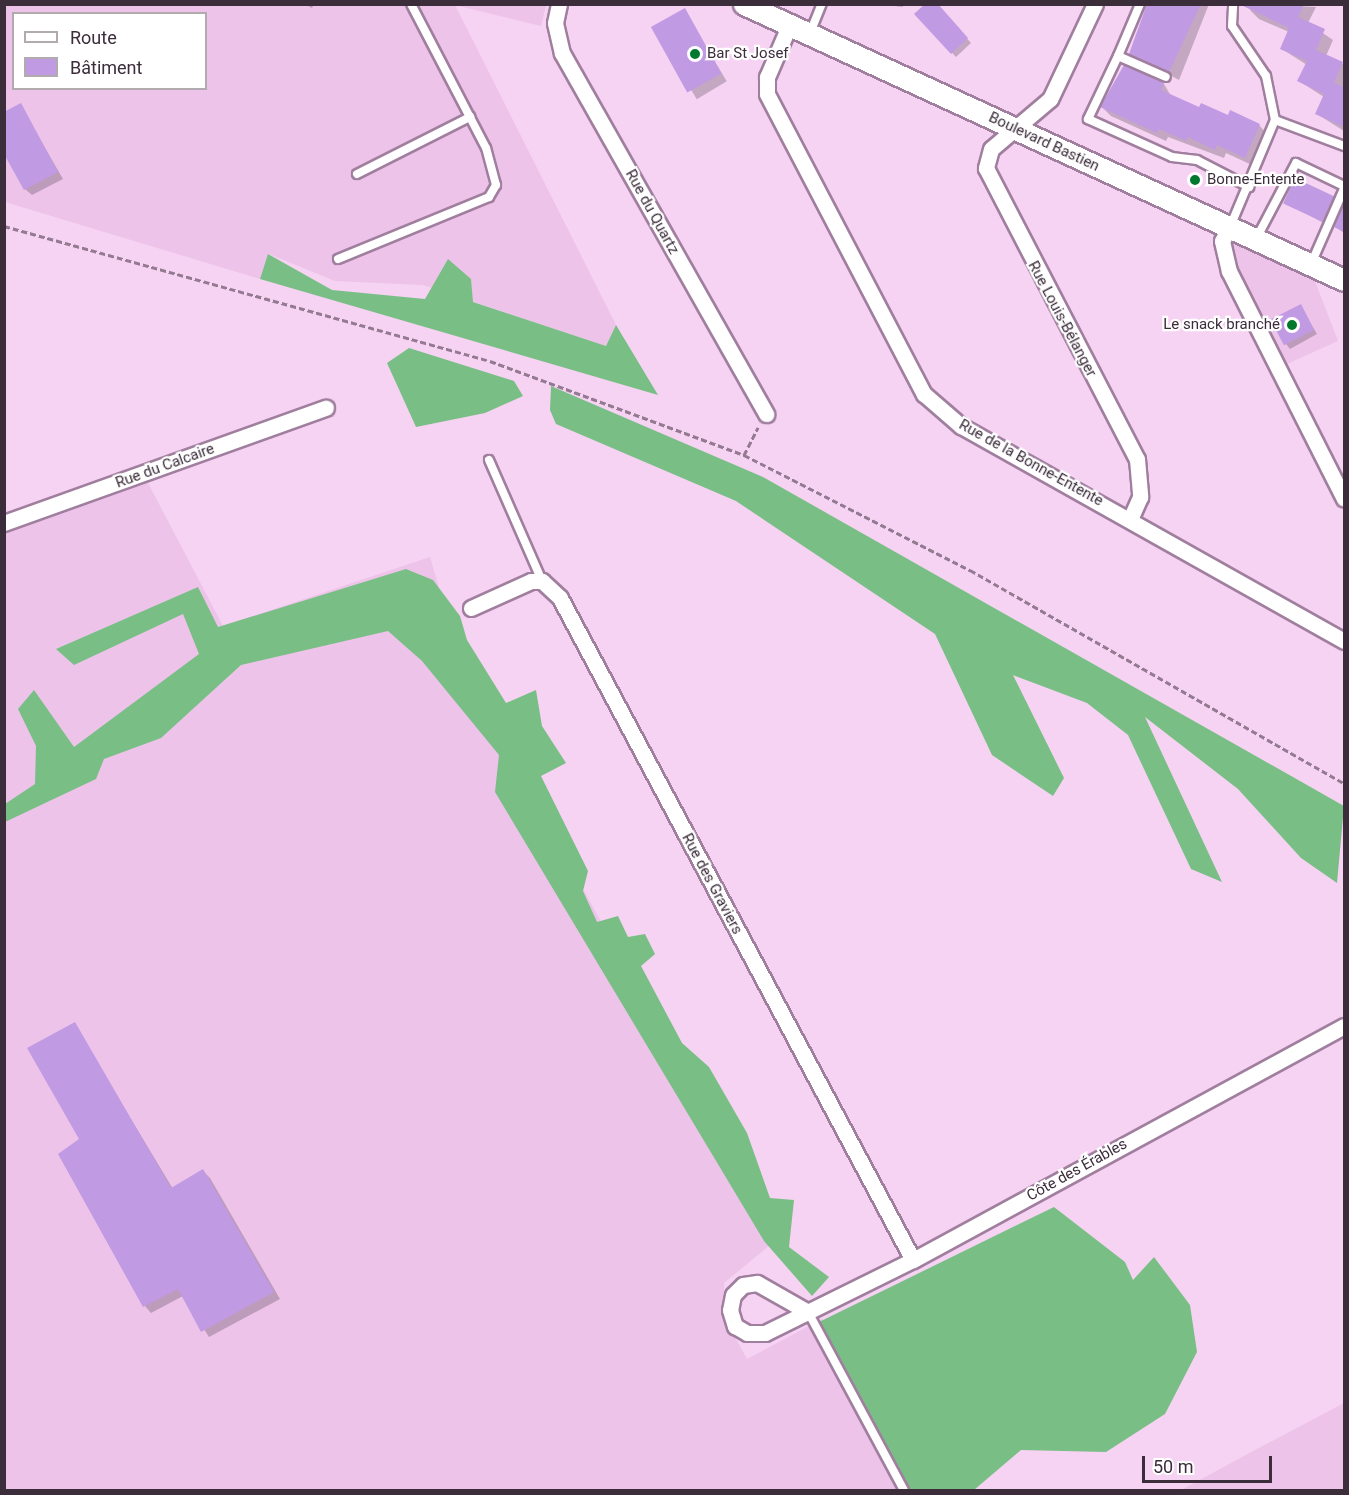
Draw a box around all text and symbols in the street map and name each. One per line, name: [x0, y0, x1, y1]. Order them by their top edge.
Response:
legend: [12, 12, 207, 90]
text: Route: [70, 27, 117, 48]
place label: Bar St Josef: [707, 45, 789, 63]
marker: Bar St Josef: [688, 47, 702, 61]
text: Bâtiment: [70, 57, 142, 78]
street label: Boulevard Bastien: [986, 108, 1102, 176]
street label: Rue du Quartz: [621, 166, 683, 258]
place label: Bonne-Entente: [1207, 171, 1304, 189]
marker: Bonne-Entente: [1188, 173, 1202, 187]
street label: Rue Louis-Bélanger: [1024, 258, 1100, 380]
place label: Le snack branché: [1163, 316, 1280, 334]
marker: Le snack branché: [1285, 318, 1299, 332]
street label: Rue de la Bonne-Entente: [956, 416, 1106, 510]
street label: Rue du Calcaire: [113, 440, 217, 492]
street label: Rue des Graviers: [678, 830, 746, 938]
street label: Côte des Érables: [1024, 1135, 1130, 1205]
scale bar: [1145, 1444, 1276, 1482]
text: 50 m: [1153, 1456, 1193, 1477]

